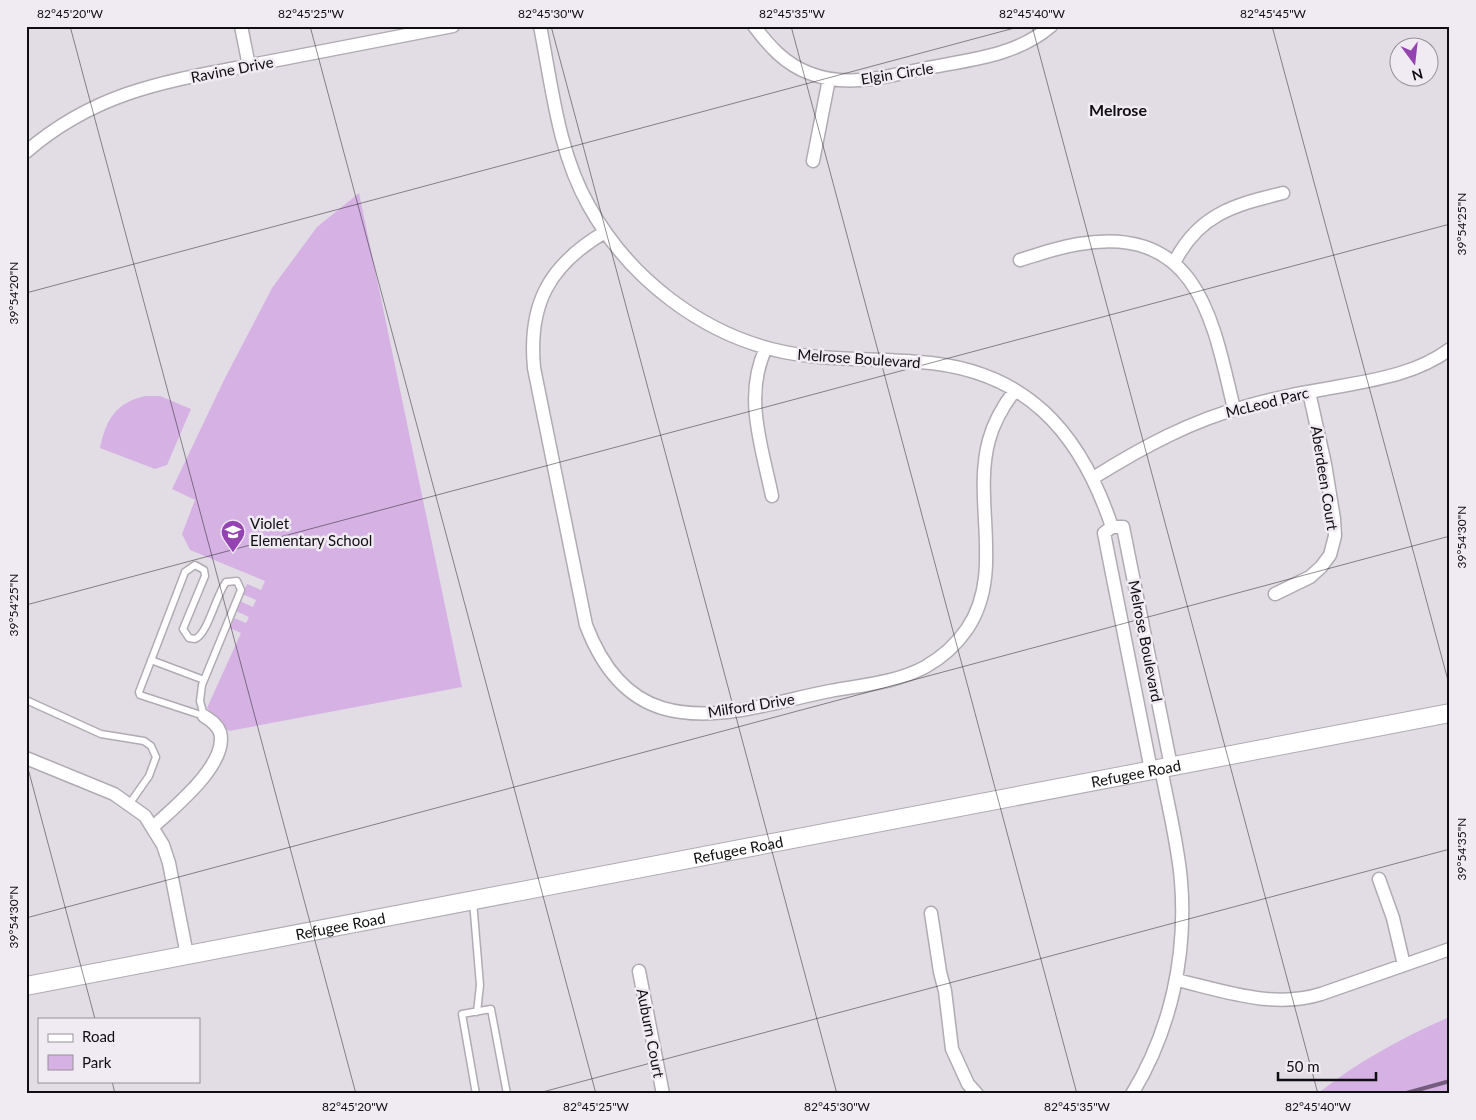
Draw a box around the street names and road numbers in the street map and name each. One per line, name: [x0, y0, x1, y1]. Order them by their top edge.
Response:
street label: Ravine Drive: [189, 52, 275, 86]
street label: Elgin Circle: [859, 58, 935, 88]
street label: Melrose Boulevard: [797, 345, 921, 371]
street label: McLeod Parc: [1224, 383, 1310, 421]
street label: Aberdeen Court: [1308, 424, 1342, 532]
street label: Melrose Boulevard: [1125, 579, 1167, 703]
street label: Milford Drive: [706, 689, 796, 721]
street label: Refugee Road: [1089, 756, 1182, 791]
street label: Refugee Road: [692, 832, 784, 867]
street label: Refugee Road: [294, 908, 387, 943]
street label: Auburn Court: [634, 987, 669, 1080]

